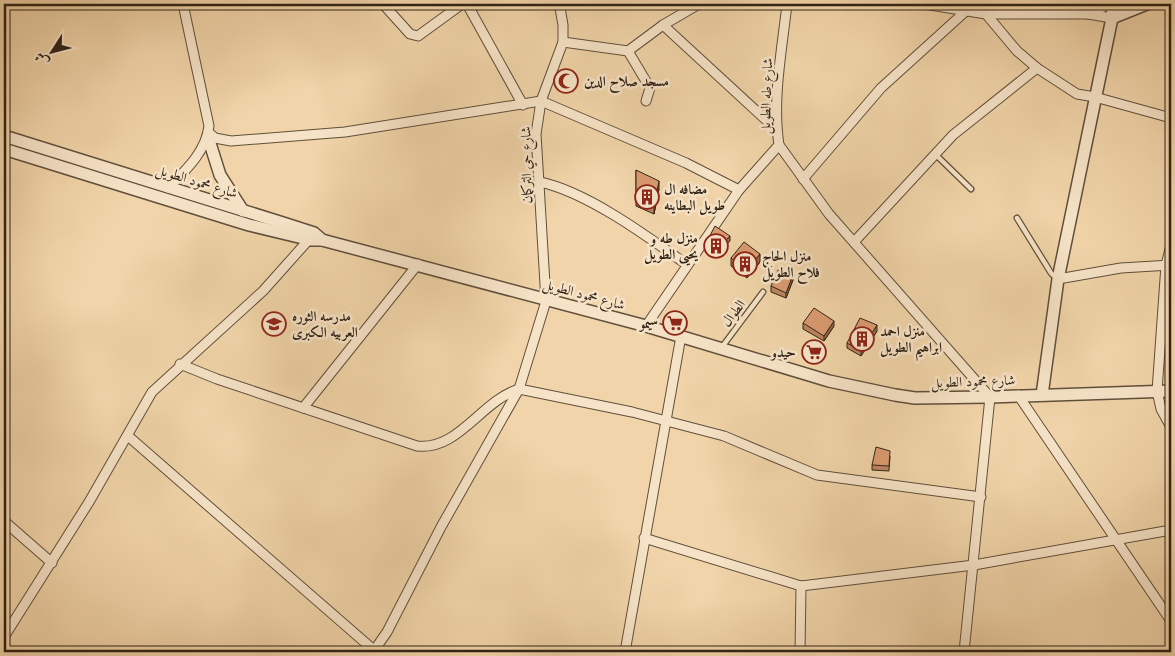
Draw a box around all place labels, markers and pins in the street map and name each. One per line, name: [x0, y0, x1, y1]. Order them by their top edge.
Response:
mosque icon: مسجد صلاح الدين: [553, 68, 579, 94]
place label: مسجد صلاح الدين: [584, 72, 669, 94]
place label: مضافه ال طويل البطاينه: [664, 180, 725, 215]
building icon: مضافه ال طويل البطاينه: [634, 184, 660, 210]
place label: منزل طه و يحيى الطويل: [644, 229, 699, 266]
building icon: منزل طه و يحيى الطويل: [703, 233, 729, 259]
place label: منزل الحاج فلاح الطويل: [762, 247, 820, 285]
building icon: منزل الحاج فلاح الطويل: [732, 251, 758, 277]
place label: مدرسه الثوره العربيه الكبرى: [292, 307, 358, 342]
supermarket icon: سيمو: [662, 310, 688, 336]
school or university icon: مدرسه الثوره العربيه الكبرى: [261, 311, 287, 337]
place label: سيمو: [638, 314, 658, 332]
place label: منزل احمد ابراهيم الطويل: [880, 322, 942, 362]
building icon: منزل احمد ابراهيم الطويل: [849, 326, 875, 352]
supermarket icon: حيدو: [801, 339, 827, 365]
place label: حيدو: [769, 343, 796, 361]

